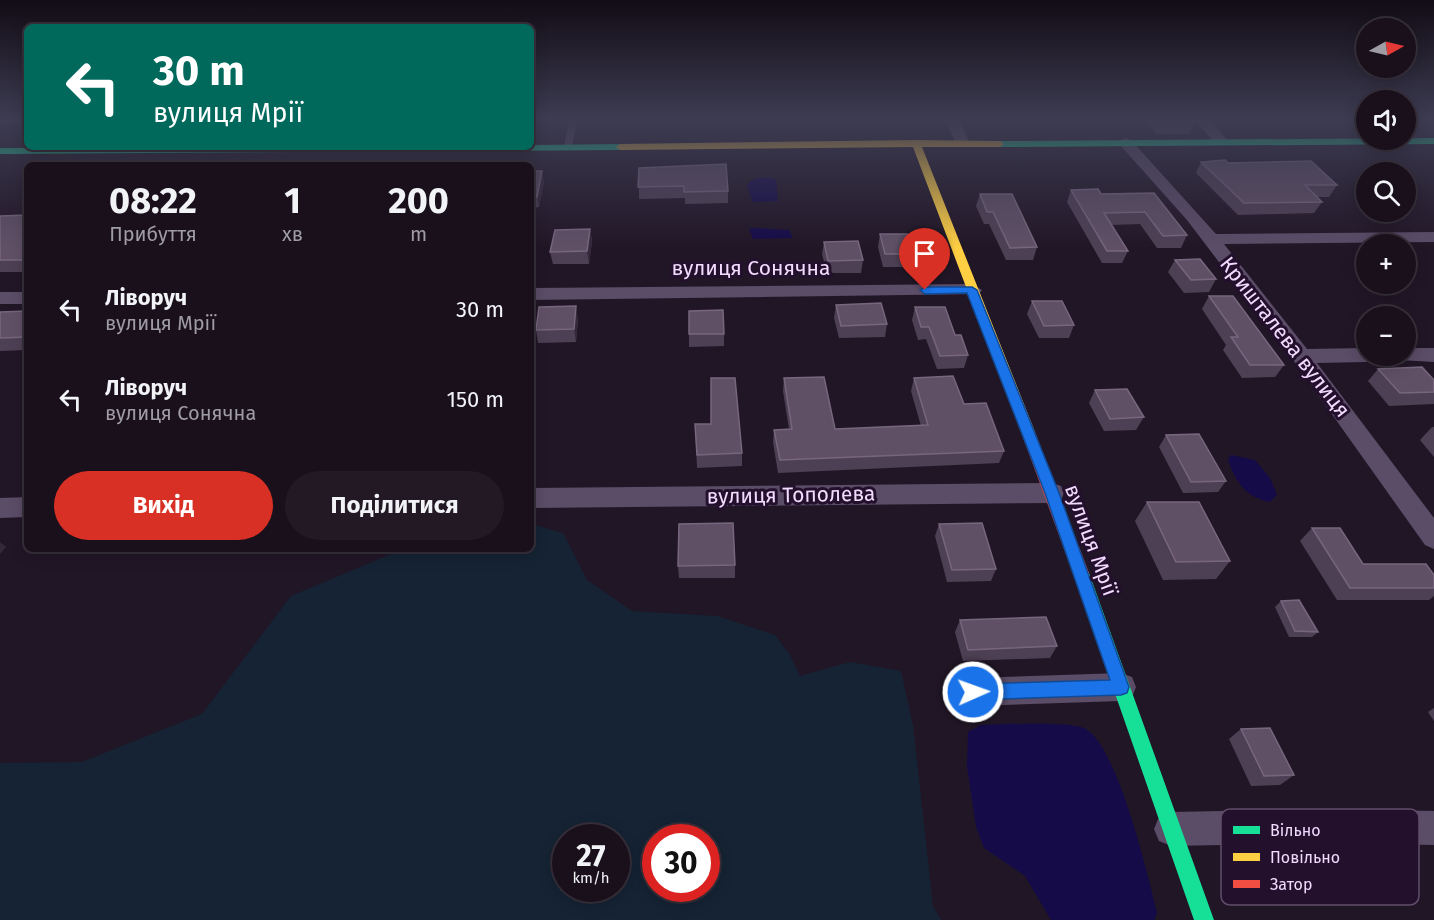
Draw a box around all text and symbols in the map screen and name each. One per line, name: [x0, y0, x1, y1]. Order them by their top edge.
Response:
north arrow: [1356, 18, 1416, 78]
map controls: [1356, 18, 1416, 366]
text: 30 m: [153, 46, 245, 96]
icon: left: [54, 48, 132, 126]
button: sound: [1356, 90, 1416, 150]
text: вулиця Мрії: [153, 97, 303, 129]
button: search: [1356, 162, 1416, 222]
text: 08:22: [109, 179, 197, 223]
text: 1: [284, 179, 301, 223]
text: 200: [388, 179, 449, 223]
text: Прибуття: [109, 222, 197, 246]
text: хв: [282, 222, 303, 246]
text: m: [410, 222, 427, 246]
pin: [899, 228, 950, 290]
button: +: [1356, 234, 1416, 294]
icon: arrive: [908, 237, 941, 270]
street label: Кришталева вулиця: [1214, 252, 1356, 422]
street label: вулиця Сонячна: [672, 255, 830, 281]
text: Ліворуч: [105, 284, 187, 311]
icon: left: [54, 293, 87, 326]
text: 30 m: [456, 296, 504, 323]
button: −: [1356, 306, 1416, 366]
text: вулиця Мрії: [105, 311, 216, 335]
text: Ліворуч: [105, 374, 187, 401]
icon: left: [54, 383, 87, 416]
text: 150 m: [446, 386, 504, 413]
text: вулиця Сонячна: [105, 401, 256, 425]
button: Вихід: [54, 471, 273, 540]
button: Поділитися: [285, 471, 504, 540]
street label: вулиця Тополева: [706, 481, 876, 509]
street label: вулиця Мрії: [1059, 481, 1124, 600]
position arrow: [941, 660, 1005, 724]
legend: [1221, 809, 1419, 905]
text: Вільно: [1270, 821, 1321, 840]
speed limit sign: 30: [642, 824, 720, 902]
text: 27: [576, 838, 606, 874]
text: Повільно: [1270, 848, 1340, 867]
text: km/h: [572, 869, 610, 887]
text: Затор: [1270, 875, 1312, 894]

